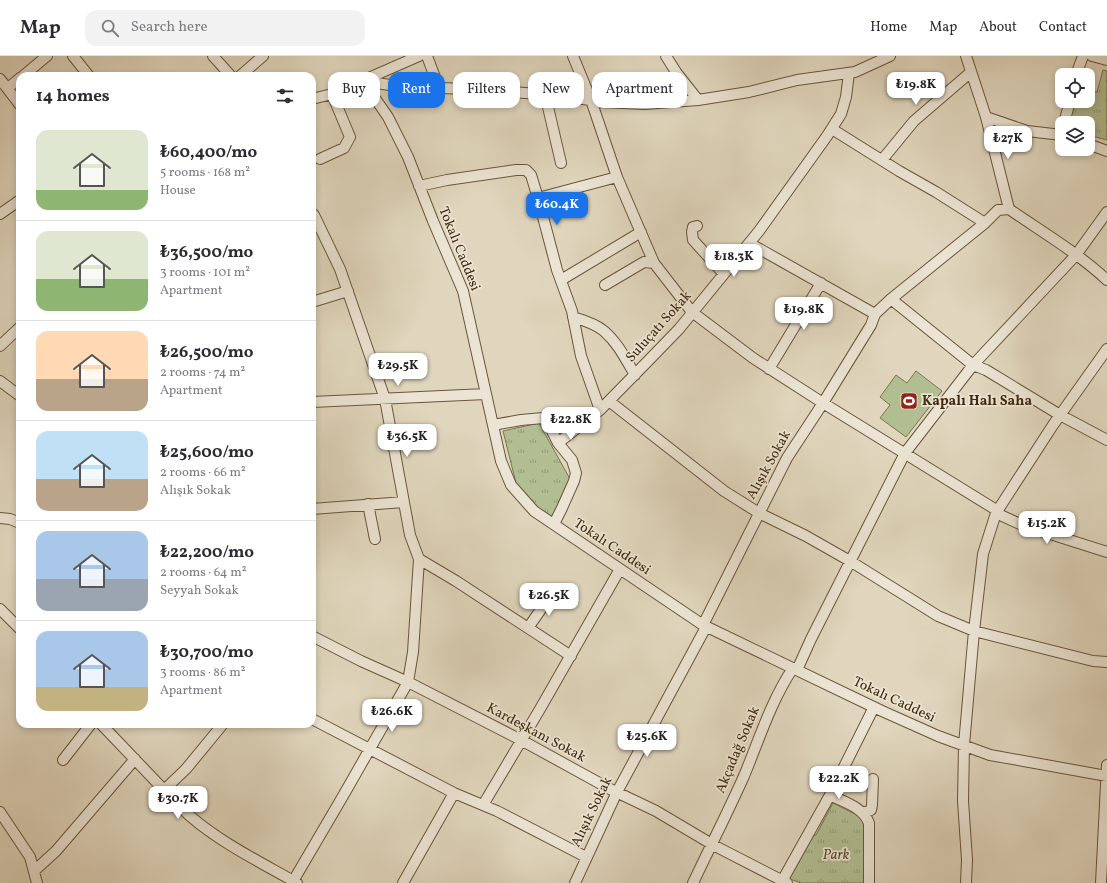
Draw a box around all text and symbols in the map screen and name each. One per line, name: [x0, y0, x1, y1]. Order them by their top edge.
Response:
search box: [85, 10, 365, 46]
text: Map: [20, 15, 61, 41]
icon: search: [99, 17, 121, 39]
text: Search here: [131, 17, 208, 38]
text: Home: [870, 18, 907, 37]
text: Map: [929, 18, 957, 37]
text: About: [979, 18, 1017, 37]
text: Contact: [1039, 18, 1087, 37]
map controls: [1055, 68, 1095, 156]
button: locate: [1055, 68, 1095, 108]
chip: Buy: [328, 72, 380, 108]
chip: Rent: [388, 72, 445, 108]
chip: Filters: [453, 72, 520, 108]
chip: New: [528, 72, 584, 108]
chip: Apartment: [592, 72, 687, 108]
pin: ₺19.8K: [883, 72, 949, 106]
text: ₺19.8K: [896, 76, 936, 94]
text: 14 homes: [36, 85, 110, 108]
icon: filters: [274, 85, 296, 107]
button: layers: [1055, 116, 1095, 156]
pin: ₺27K: [984, 126, 1032, 160]
text: ₺27K: [993, 130, 1023, 148]
text: ₺60,400/mo: [160, 141, 257, 164]
icon: home: [68, 146, 116, 194]
text: 5 rooms · 168 m²: [160, 164, 250, 182]
text: House: [160, 182, 196, 200]
pin: ₺60.4K: [524, 192, 590, 226]
text: ₺60.4K: [535, 196, 579, 214]
street label: Tokalı Caddesi: [434, 204, 484, 294]
text: ₺36,500/mo: [160, 241, 253, 264]
pin: ₺18.3K: [701, 244, 767, 278]
icon: home: [68, 247, 116, 295]
text: ₺18.3K: [714, 248, 754, 266]
text: 3 rooms · 101 m²: [160, 264, 250, 282]
text: Apartment: [160, 282, 223, 300]
street label: Suluçatı Sokak: [622, 287, 696, 367]
pin: ₺19.8K: [771, 297, 837, 331]
text: ₺19.8K: [784, 301, 824, 319]
text: ₺26,500/mo: [160, 341, 254, 364]
icon: home: [68, 347, 116, 395]
pin: ₺29.5K: [365, 353, 431, 387]
text: ₺29.5K: [378, 357, 418, 375]
text: 2 rooms · 74 m²: [160, 364, 245, 382]
text: Apartment: [160, 382, 223, 400]
sports icon: Kapalı Halı Saha: [899, 391, 919, 411]
place label: Kapalı Halı Saha: [922, 392, 1032, 411]
pin: ₺22.8K: [538, 407, 604, 441]
text: ₺22.8K: [550, 411, 592, 429]
pin: ₺36.5K: [374, 424, 440, 458]
street label: Alışık Sokak: [742, 427, 796, 503]
text: ₺36.5K: [387, 428, 427, 446]
text: ₺25,600/mo: [160, 441, 254, 464]
icon: home: [68, 447, 116, 495]
text: 2 rooms · 66 m²: [160, 464, 246, 482]
text: Alışık Sokak: [160, 482, 231, 500]
pin: ₺15.2K: [1014, 511, 1080, 545]
street label: Tokalı Caddesi: [570, 514, 654, 580]
text: ₺15.2K: [1027, 515, 1067, 533]
text: ₺22,200/mo: [160, 541, 254, 564]
icon: home: [68, 547, 116, 595]
text: 2 rooms · 64 m²: [160, 564, 247, 582]
text: Seyyah Sokak: [160, 582, 239, 600]
pin: ₺26.5K: [516, 583, 582, 617]
text: ₺26.5K: [529, 587, 569, 605]
text: ₺30,700/mo: [160, 641, 253, 664]
icon: home: [68, 647, 116, 695]
text: 3 rooms · 86 m²: [160, 664, 245, 682]
street label: Tokalı Caddesi: [850, 673, 938, 727]
text: Apartment: [160, 682, 223, 700]
pin: ₺26.6K: [359, 699, 425, 733]
street label: Kardeşkanı Sokak: [483, 699, 589, 767]
text: ₺26.6K: [371, 703, 413, 721]
street label: Akçadağ Sokak: [711, 703, 765, 796]
pin: ₺25.6K: [614, 724, 680, 758]
text: ₺25.6K: [627, 728, 667, 746]
pin: ₺22.2K: [806, 766, 872, 800]
text: ₺22.2K: [818, 770, 860, 788]
street label: Alışık Sokak: [567, 773, 617, 850]
pin: ₺30.7K: [145, 786, 211, 820]
text: ₺30.7K: [157, 790, 199, 808]
park label: Park: [823, 846, 850, 865]

